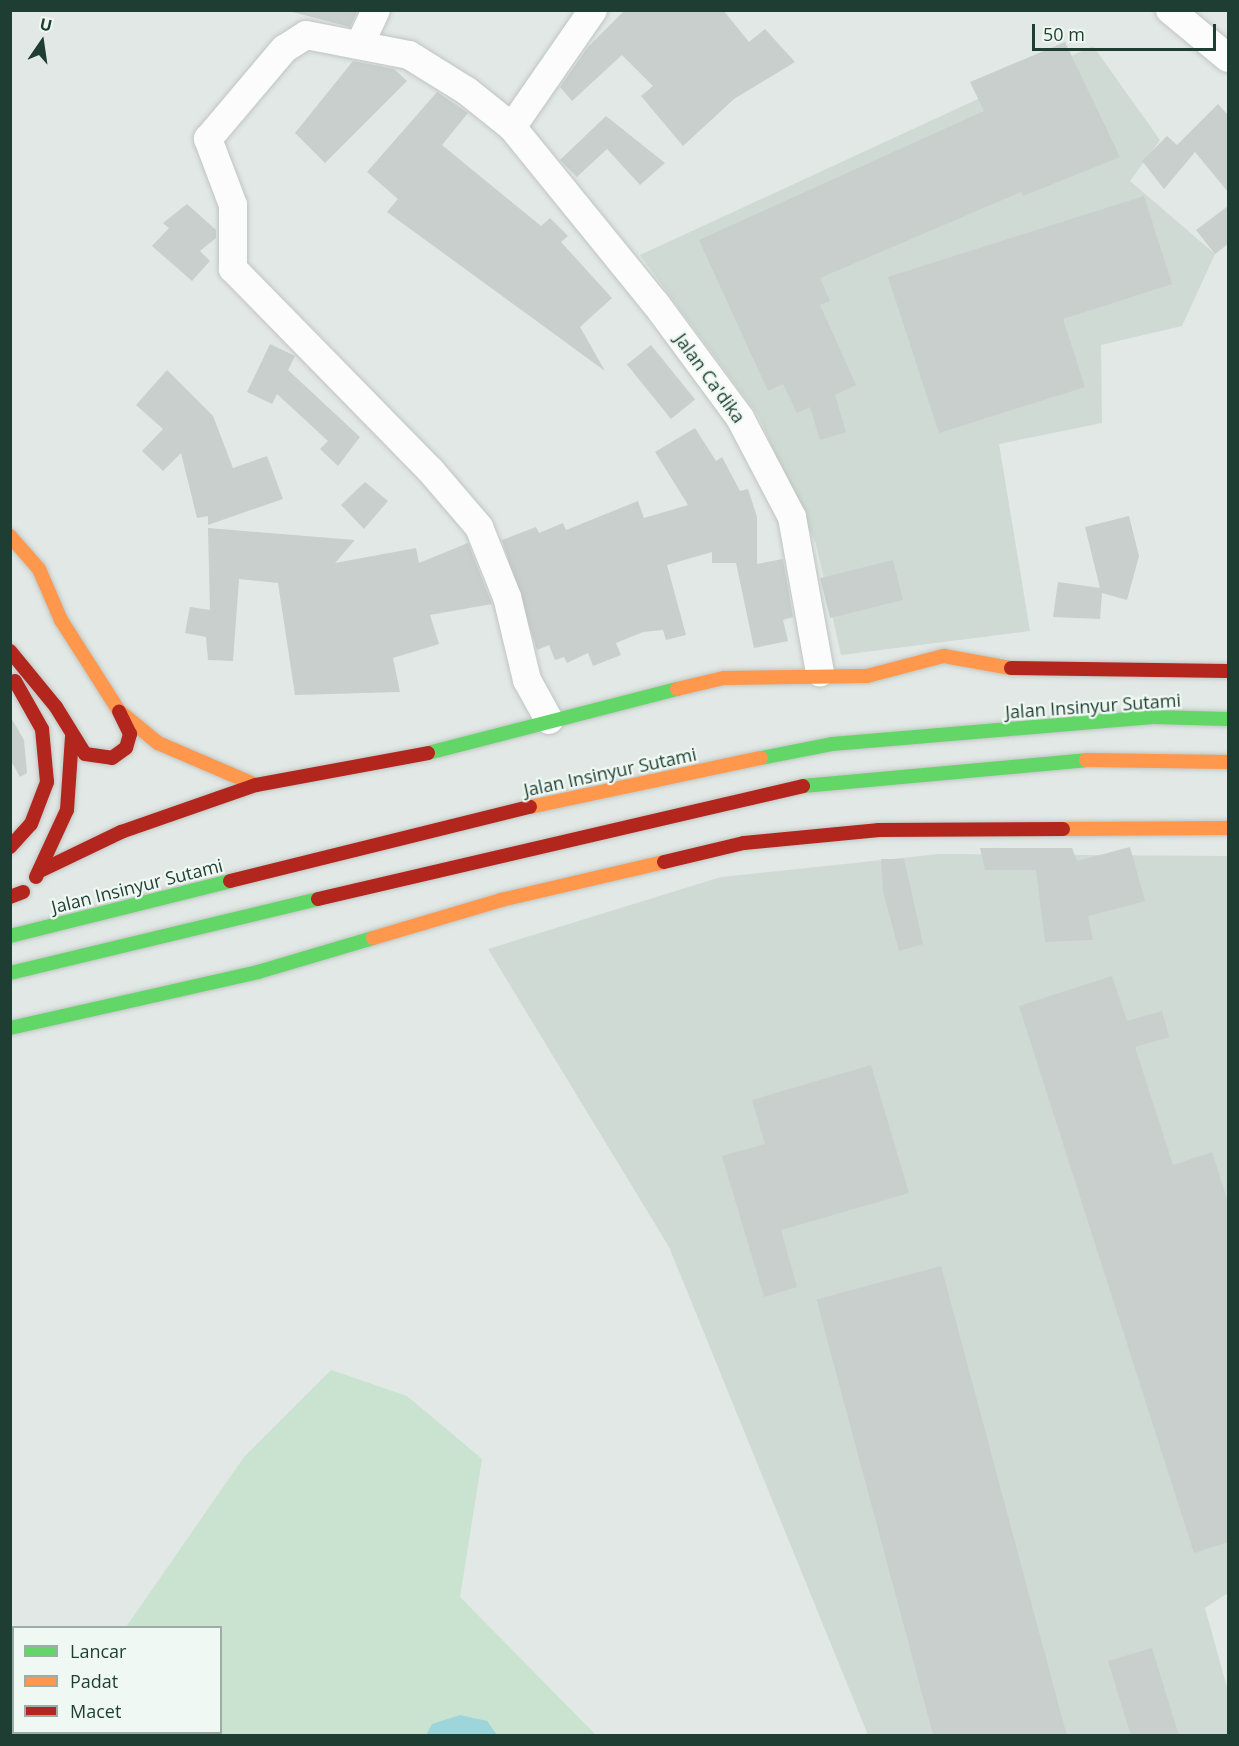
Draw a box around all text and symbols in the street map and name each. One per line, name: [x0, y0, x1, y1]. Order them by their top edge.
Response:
north arrow: [12, 12, 72, 72]
text: U: [38, 12, 54, 37]
scale bar: [1035, 12, 1220, 50]
text: 50 m: [1043, 22, 1085, 46]
street label: Jalan Ca'dika: [670, 329, 750, 427]
street label: Jalan Insinyur Sutami: [1004, 689, 1182, 723]
street label: Jalan Insinyur Sutami: [522, 743, 698, 801]
street label: Jalan Insinyur Sutami: [49, 854, 225, 918]
legend: [12, 1626, 222, 1734]
text: Lancar: [70, 1639, 126, 1663]
text: Padat: [70, 1669, 118, 1693]
text: Macet: [70, 1699, 121, 1723]

